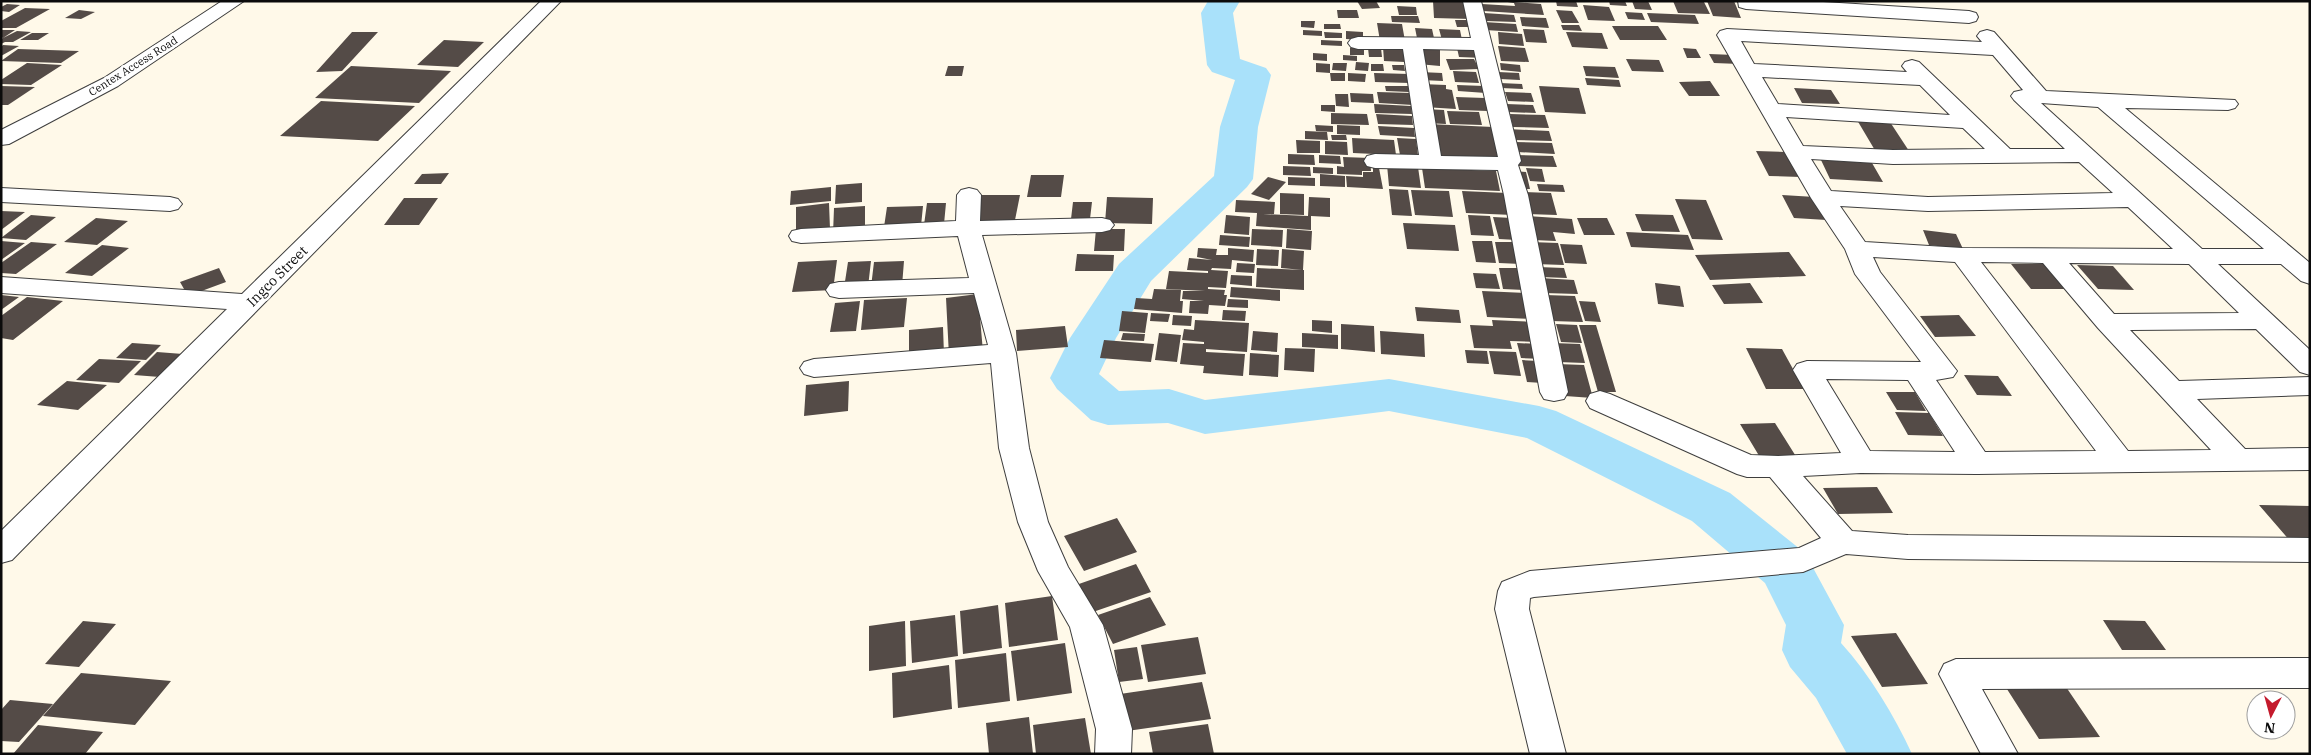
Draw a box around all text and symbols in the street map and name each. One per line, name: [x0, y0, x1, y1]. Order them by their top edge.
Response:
street label: Centex Access Road: [86, 33, 180, 99]
street label: Ingco Street: [243, 242, 311, 310]
north arrow: [2246, 690, 2296, 740]
text: N: [2263, 718, 2276, 737]

